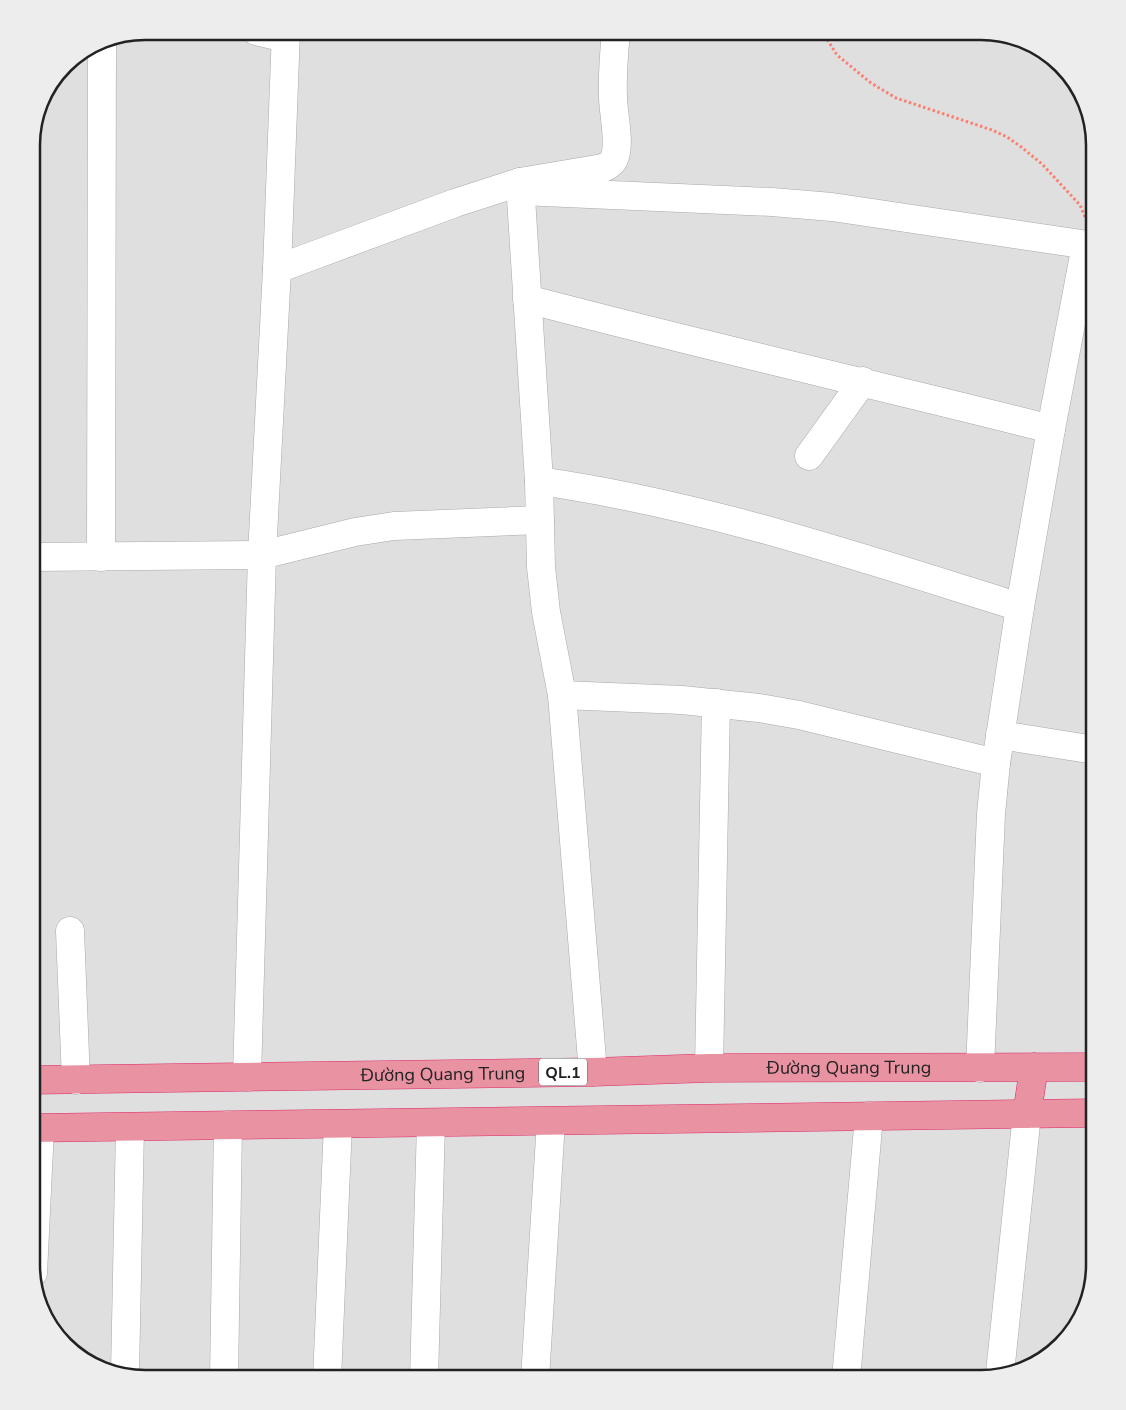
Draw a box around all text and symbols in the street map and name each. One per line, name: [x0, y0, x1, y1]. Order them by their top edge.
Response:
street label: Đường Quang Trung: [766, 1055, 931, 1080]
road number: QL.1: [539, 1058, 587, 1086]
street label: Đường Quang Trung: [359, 1061, 525, 1087]

